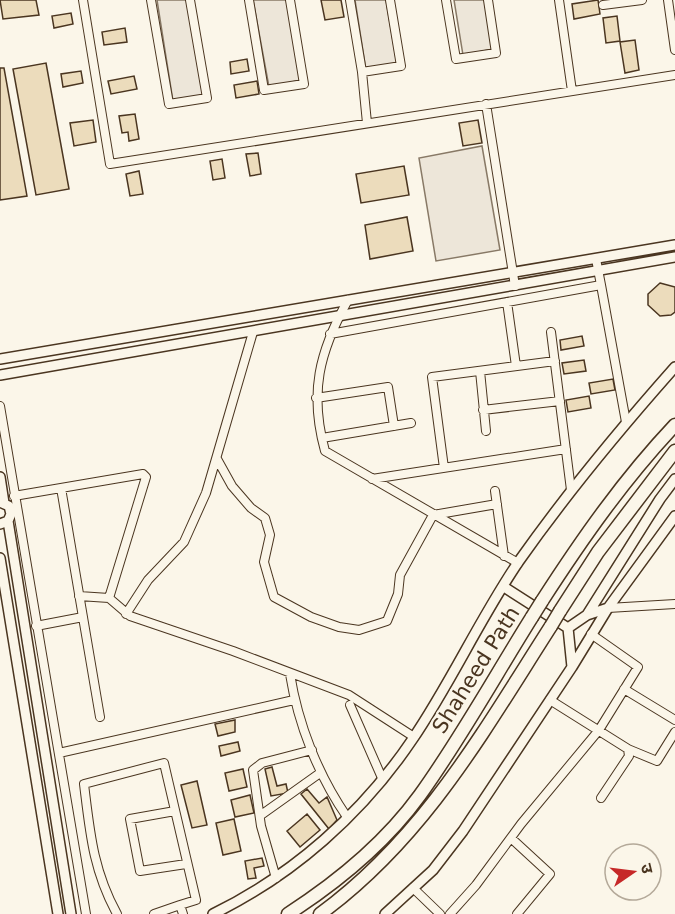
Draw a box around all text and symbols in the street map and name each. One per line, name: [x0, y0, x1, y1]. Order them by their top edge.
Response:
street label: Shaheed Path: [427, 602, 525, 738]
north arrow: [603, 842, 663, 902]
text: उ: [637, 862, 658, 876]

